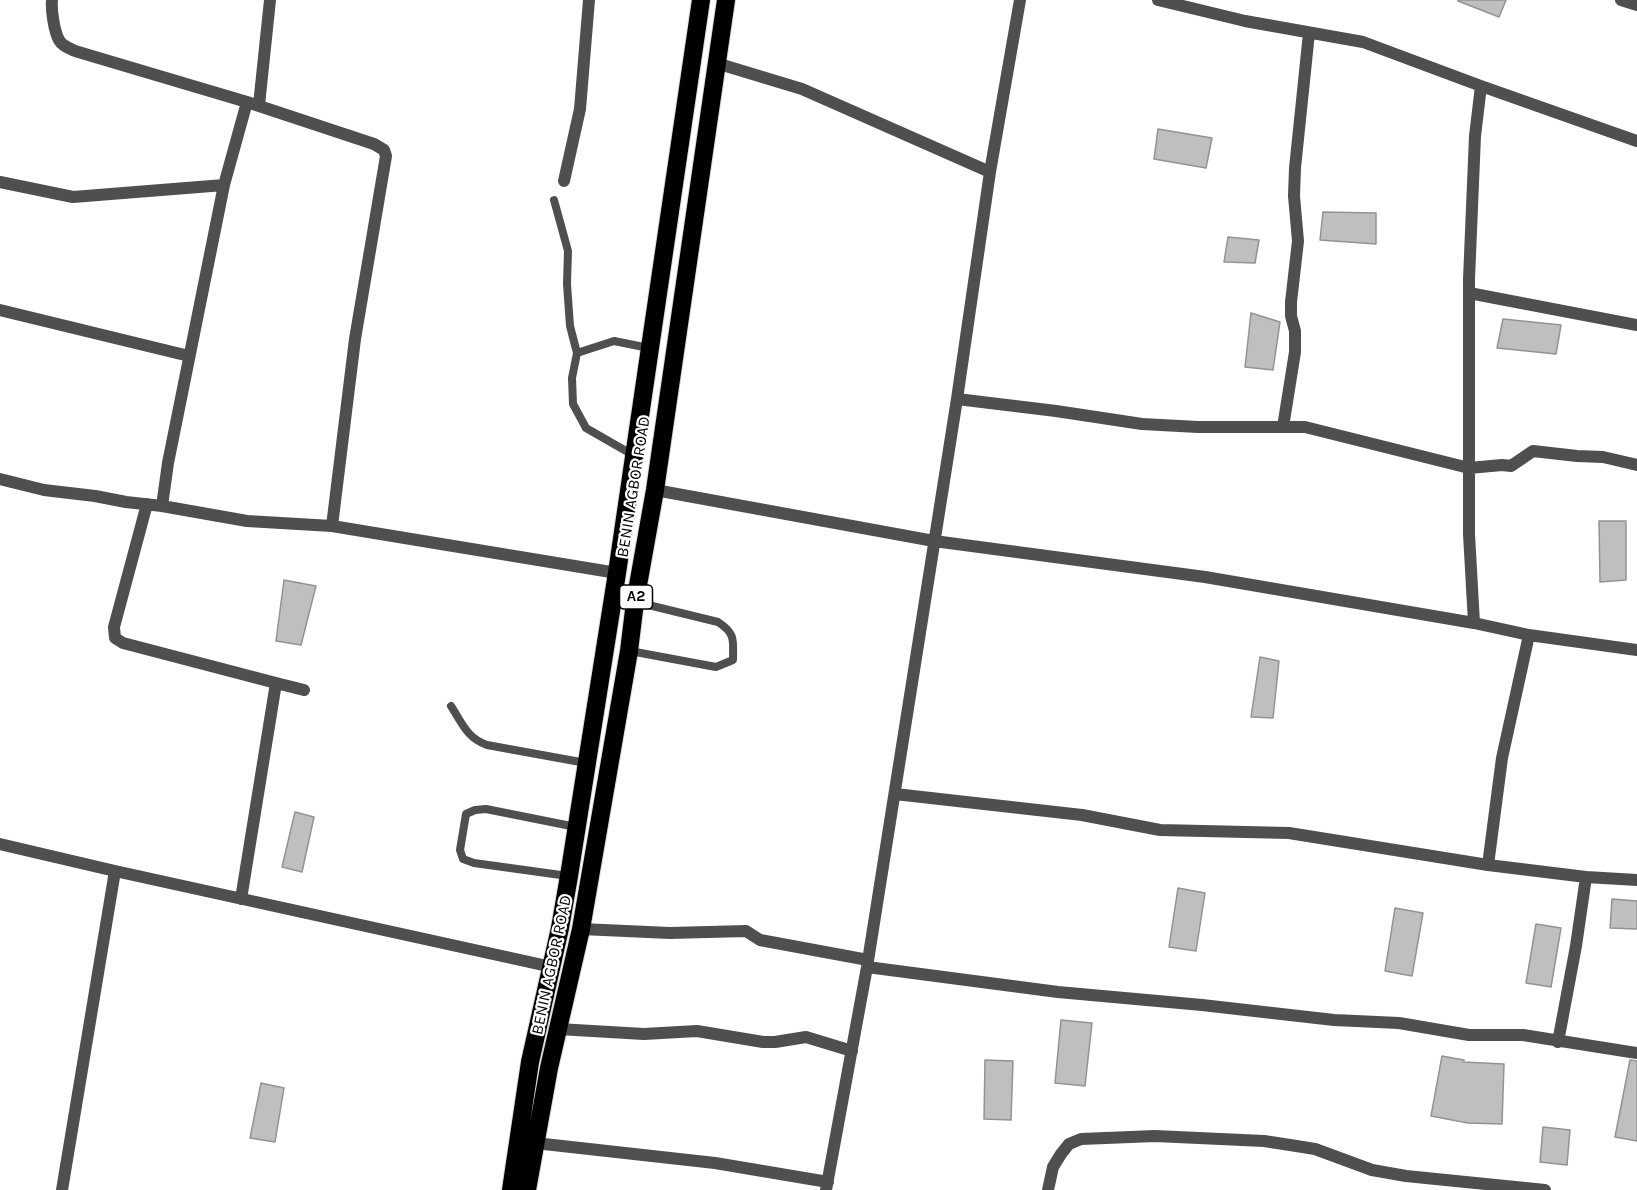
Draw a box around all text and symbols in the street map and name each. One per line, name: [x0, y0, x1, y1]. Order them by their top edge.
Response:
street label: BENIN AGBOR ROAD: [613, 415, 655, 559]
road number: A2: [620, 585, 652, 609]
street label: BENIN AGBOR ROAD: [528, 893, 576, 1037]

